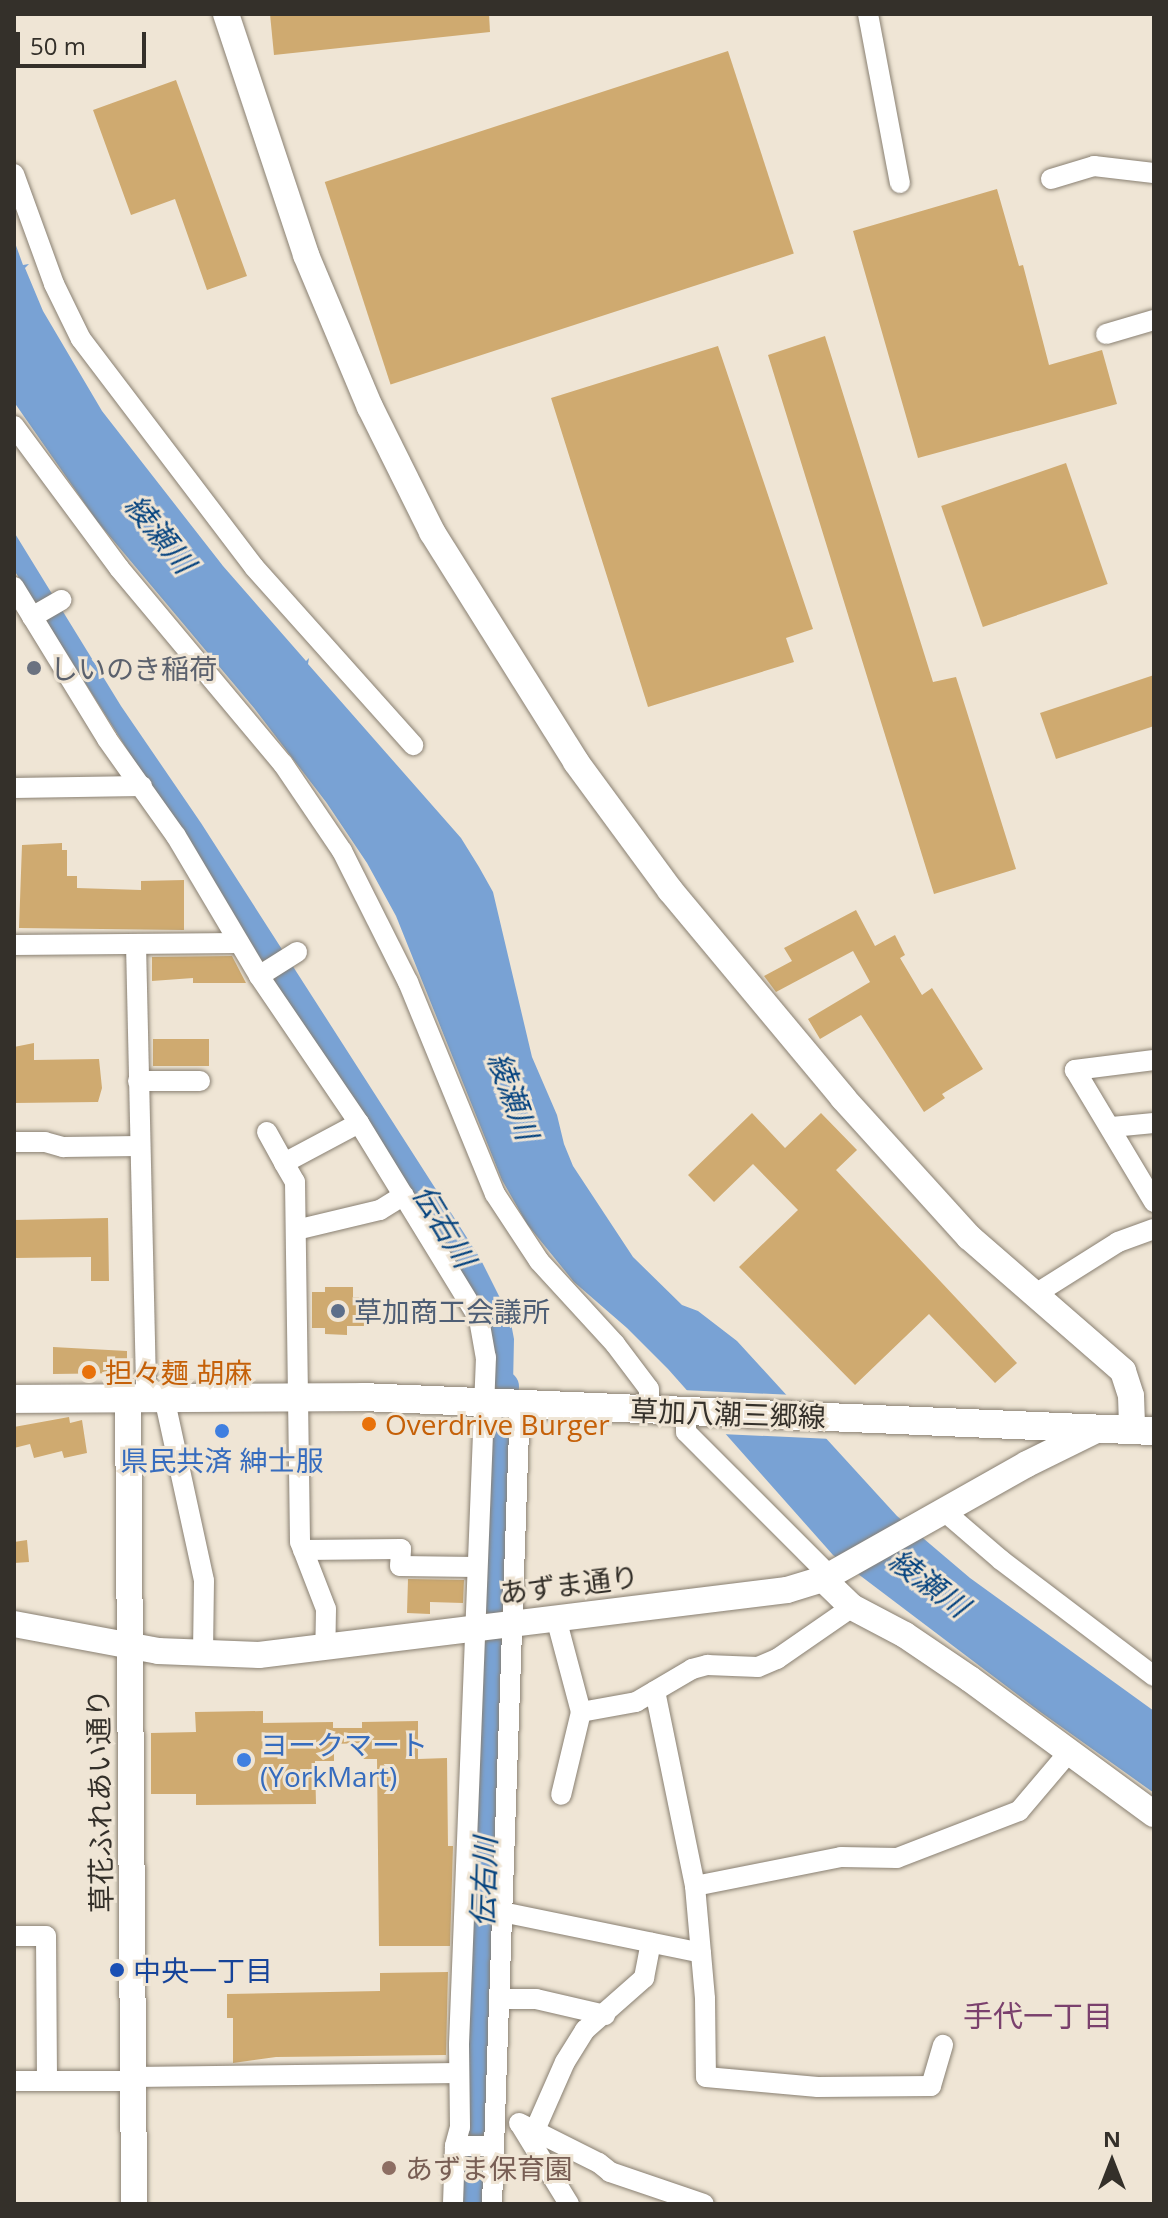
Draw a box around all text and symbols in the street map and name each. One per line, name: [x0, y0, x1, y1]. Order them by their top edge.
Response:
scale bar: [20, 16, 150, 66]
text: 50 m: [30, 29, 86, 62]
water label: 綾瀬川: [118, 488, 202, 580]
place label: しいのき稲荷: [50, 651, 218, 685]
marker: しいのき稲荷: [25, 659, 43, 677]
water label: 綾瀬川: [481, 1048, 545, 1144]
water label: 伝右川: [405, 1178, 483, 1274]
place label: 草加商工会議所: [354, 1294, 550, 1328]
marker: 草加商工会議所: [329, 1302, 347, 1320]
place label: 担々麺 胡麻: [105, 1355, 252, 1389]
marker: 担々麺 胡麻: [80, 1363, 98, 1381]
street label: 草加八潮三郷線: [629, 1393, 827, 1433]
place label: Overdrive Burger: [385, 1407, 610, 1441]
marker: Overdrive Burger: [360, 1415, 378, 1433]
marker: 県民共済 紳士服: [213, 1422, 231, 1440]
place label: 県民共済 紳士服: [120, 1443, 324, 1477]
water label: 綾瀬川: [882, 1542, 976, 1624]
street label: あずま通り: [497, 1559, 641, 1609]
street label: 草花ふれあい通り: [80, 1689, 118, 1913]
place label: ヨークマート (YorkMart): [260, 1727, 428, 1793]
marker: ヨークマート (YorkMart): [235, 1751, 253, 1769]
water label: 伝右川: [464, 1836, 504, 1928]
place label: 中央一丁目: [133, 1953, 273, 1987]
marker: 中央一丁目: [108, 1961, 126, 1979]
district label: 手代一丁目: [963, 1998, 1113, 2034]
north arrow: [1072, 2122, 1152, 2202]
text: N: [1103, 2123, 1121, 2153]
place label: あずま保育園: [405, 2151, 573, 2185]
marker: あずま保育園: [380, 2159, 398, 2177]

